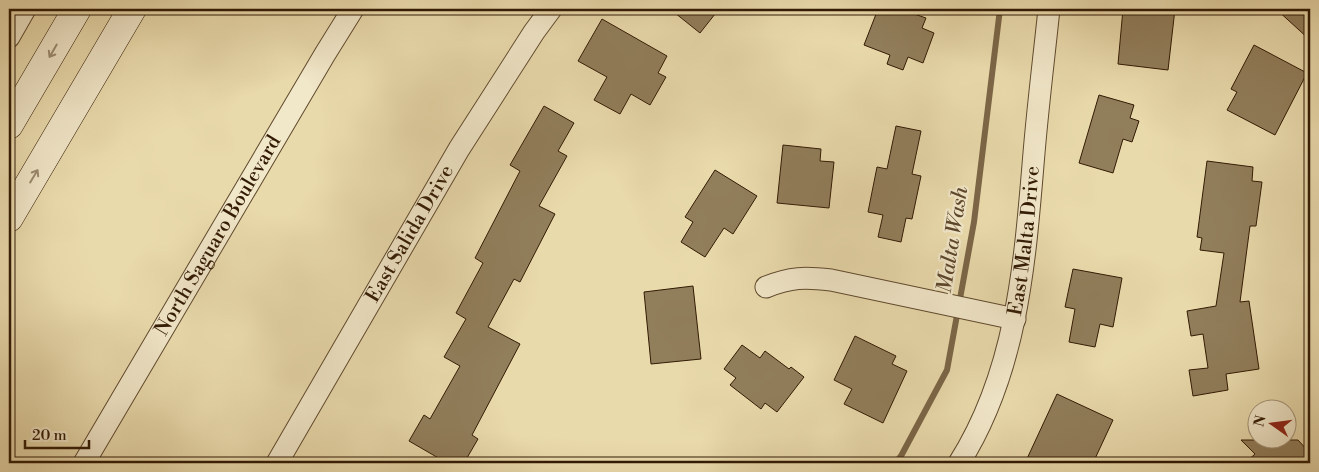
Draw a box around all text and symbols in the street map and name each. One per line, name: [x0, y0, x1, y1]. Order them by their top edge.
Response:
one-way arrow: [47, 43, 57, 57]
street label: North Saguaro Boulevard: [149, 130, 287, 340]
street label: East Salida Drive: [360, 160, 460, 307]
street label: East Malta Drive: [1003, 165, 1045, 318]
one-way arrow: [29, 170, 39, 184]
water label: Malta Wash: [932, 185, 974, 295]
north arrow: [1246, 400, 1296, 450]
text: N: [1250, 414, 1270, 429]
scale bar: [25, 417, 89, 449]
text: 20 m: [32, 426, 67, 445]

